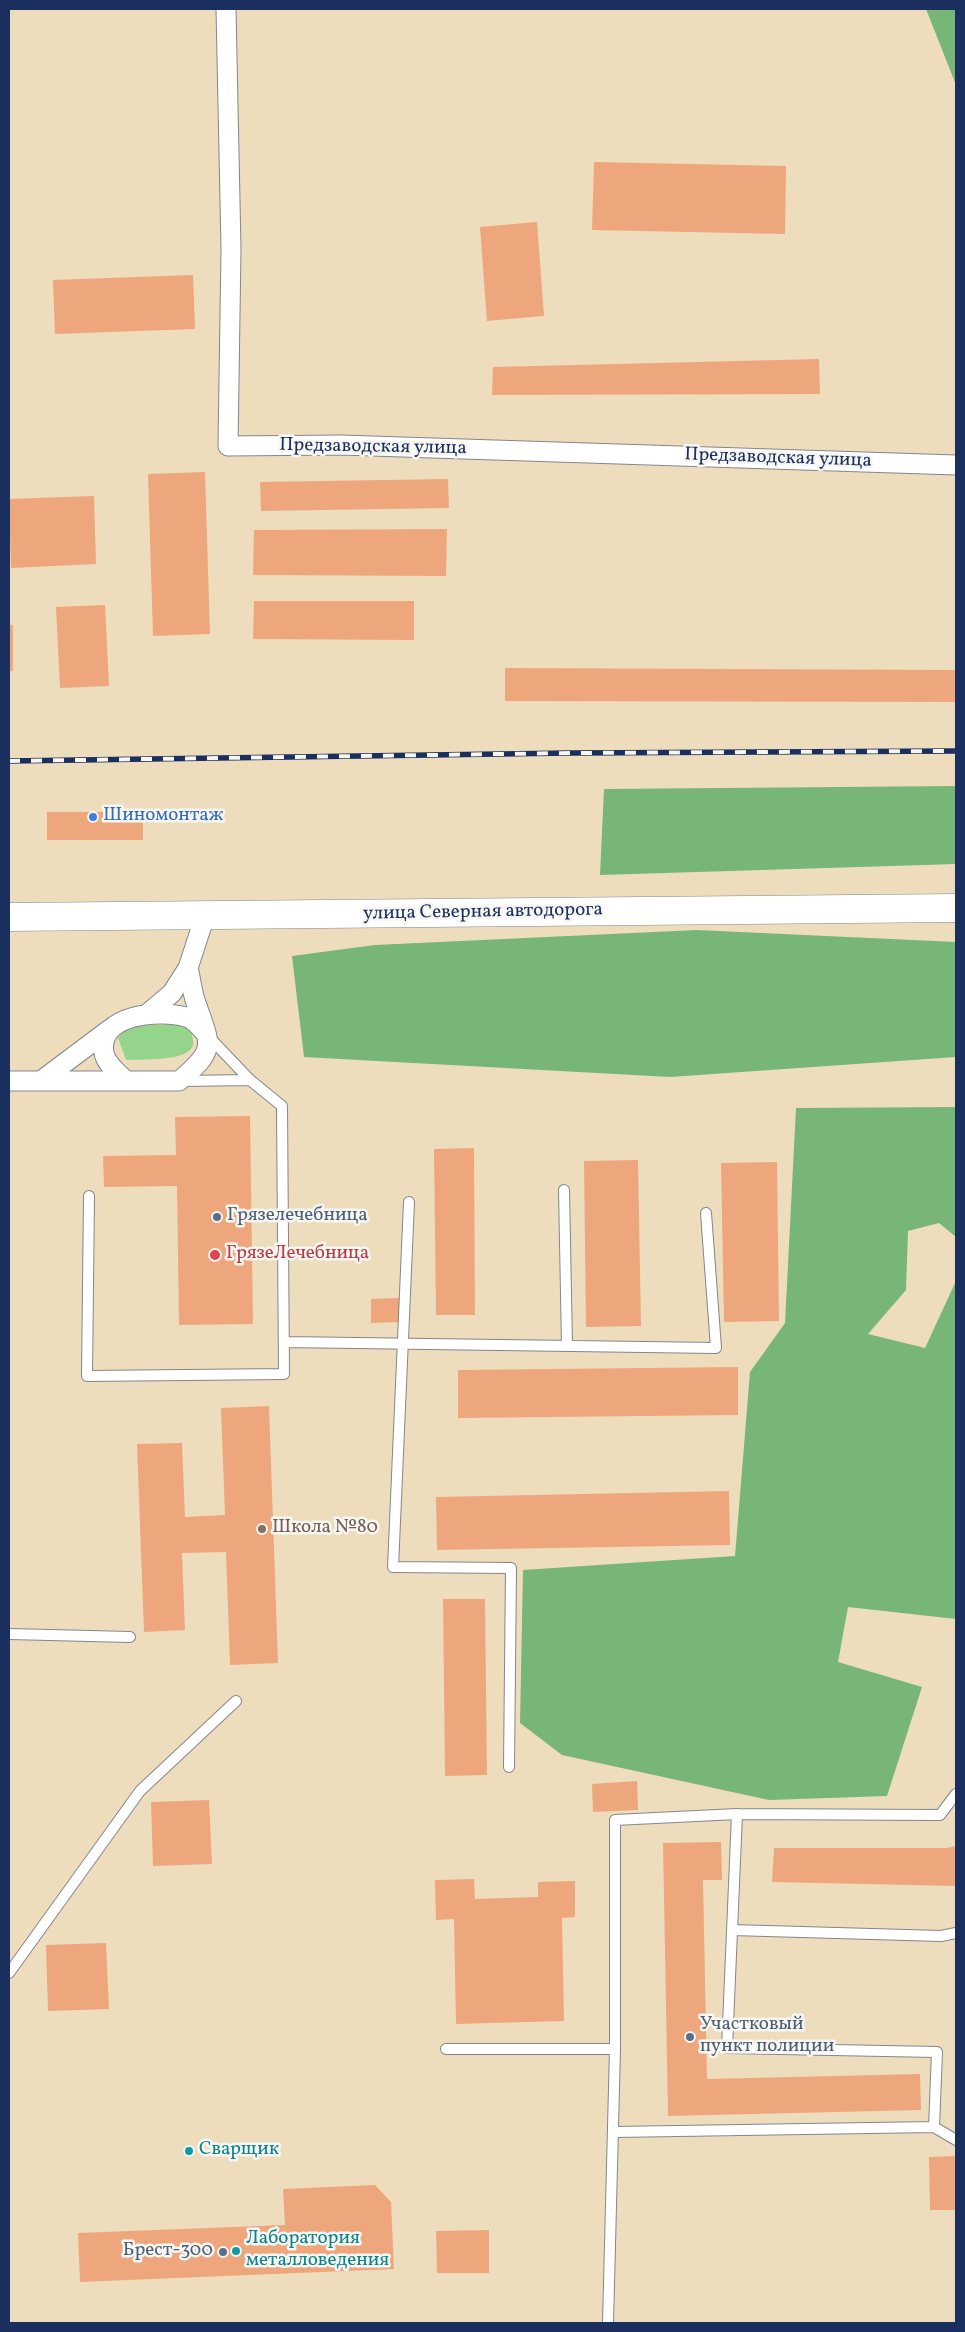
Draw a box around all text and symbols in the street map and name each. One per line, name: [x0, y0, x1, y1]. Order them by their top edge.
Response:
street label: Предзаводская улица: [279, 435, 467, 461]
street label: Предзаводская улица: [684, 444, 872, 474]
place label: Шиномонтаж: [103, 806, 224, 828]
marker: Шиномонтаж: [87, 811, 99, 823]
street label: улица Северная автодорога: [363, 900, 603, 926]
place label: Грязелечебница: [227, 1206, 368, 1228]
marker: Грязелечебница: [211, 1211, 223, 1223]
place label: ГрязеЛечебница: [226, 1244, 369, 1266]
marker: ГрязеЛечебница: [208, 1248, 222, 1262]
place label: Школа №80: [272, 1518, 378, 1540]
marker: Школа №80: [256, 1523, 268, 1535]
place label: Участковый пункт полиции: [700, 2015, 834, 2059]
marker: Участковый пункт полиции: [684, 2031, 696, 2043]
place label: Сварщик: [199, 2140, 279, 2162]
marker: Сварщик: [183, 2145, 195, 2157]
place label: Лаборатория металловедения: [246, 2229, 389, 2273]
place label: Брест-300: [123, 2241, 213, 2263]
marker: Лаборатория металловедения: [230, 2245, 242, 2257]
marker: Брест-300: [217, 2246, 229, 2258]

